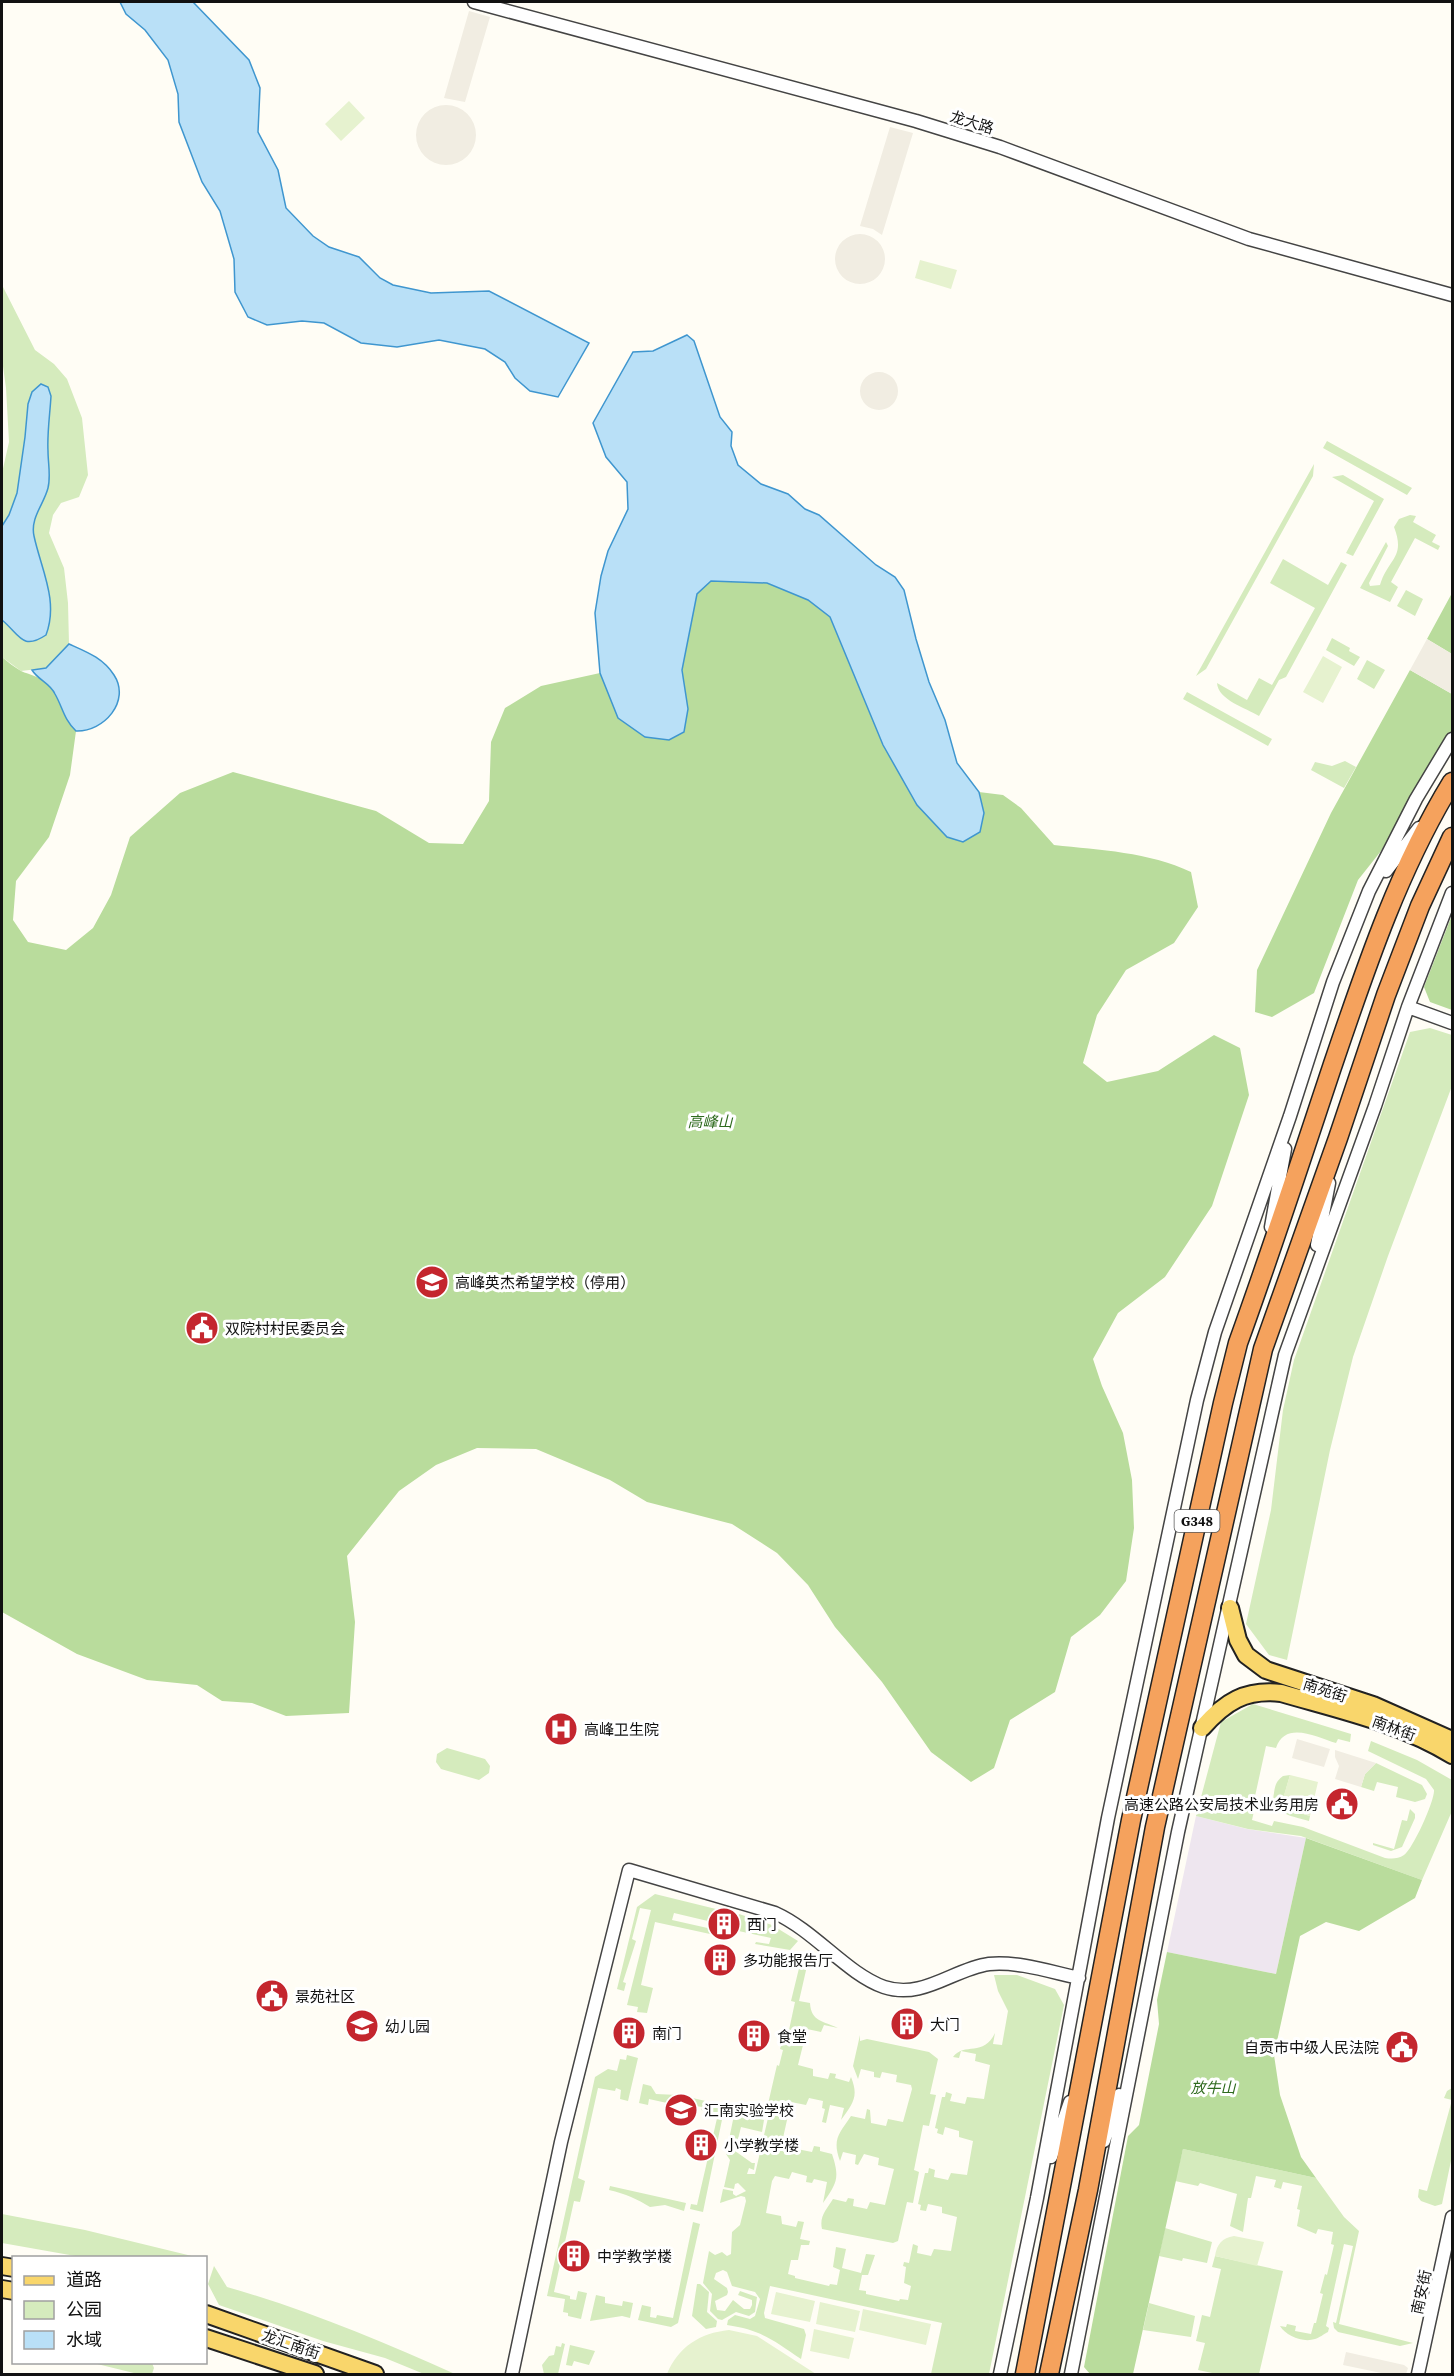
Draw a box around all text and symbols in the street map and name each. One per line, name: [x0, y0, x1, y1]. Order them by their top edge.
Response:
street label: 龙大路: [947, 105, 997, 139]
park label: 高峰山: [687, 1111, 733, 1132]
school or university icon: 高峰英杰希望学校（停用）: [414, 1264, 450, 1300]
place label: 高峰英杰希望学校（停用）: [455, 1272, 635, 1293]
public building icon: 双院村村民委员会: [184, 1310, 220, 1346]
place label: 双院村村民委员会: [225, 1318, 345, 1339]
road number: G348: [1174, 1510, 1220, 1532]
street label: 南苑街: [1300, 1673, 1350, 1707]
street label: 南林街: [1369, 1710, 1419, 1746]
hospital icon: 高峰卫生院: [543, 1711, 579, 1747]
place label: 高峰卫生院: [584, 1719, 659, 1740]
public building icon: 高速公路公安局技术业务用房: [1324, 1786, 1360, 1822]
place label: 高速公路公安局技术业务用房: [1124, 1794, 1319, 1815]
building icon: 西门: [706, 1906, 742, 1942]
place label: 西门: [747, 1914, 777, 1935]
building icon: 多功能报告厅: [702, 1942, 738, 1978]
place label: 多功能报告厅: [743, 1950, 833, 1971]
public building icon: 景苑社区: [254, 1978, 290, 2014]
place label: 景苑社区: [295, 1986, 355, 2007]
building icon: 大门: [889, 2006, 925, 2042]
school or university icon: 幼儿园: [344, 2008, 380, 2044]
place label: 大门: [930, 2014, 960, 2035]
building icon: 南门: [611, 2015, 647, 2051]
place label: 幼儿园: [385, 2016, 430, 2037]
building icon: 食堂: [736, 2018, 772, 2054]
place label: 南门: [652, 2023, 682, 2044]
place label: 食堂: [777, 2026, 807, 2047]
public building icon: 自贡市中级人民法院: [1384, 2029, 1420, 2065]
place label: 自贡市中级人民法院: [1244, 2037, 1379, 2058]
park label: 放牛山: [1190, 2077, 1236, 2098]
school or university icon: 汇南实验学校: [663, 2092, 699, 2128]
place label: 汇南实验学校: [704, 2100, 794, 2121]
building icon: 小学教学楼: [683, 2127, 719, 2163]
place label: 小学教学楼: [724, 2135, 799, 2156]
building icon: 中学教学楼: [556, 2238, 592, 2274]
place label: 中学教学楼: [597, 2246, 672, 2267]
legend: [12, 2256, 207, 2364]
text: 道路: [66, 2267, 102, 2292]
street label: 南安街: [1406, 2268, 1436, 2316]
text: 公园: [66, 2297, 102, 2322]
street label: 龙汇南街: [259, 2324, 323, 2364]
text: 水域: [66, 2327, 102, 2352]

